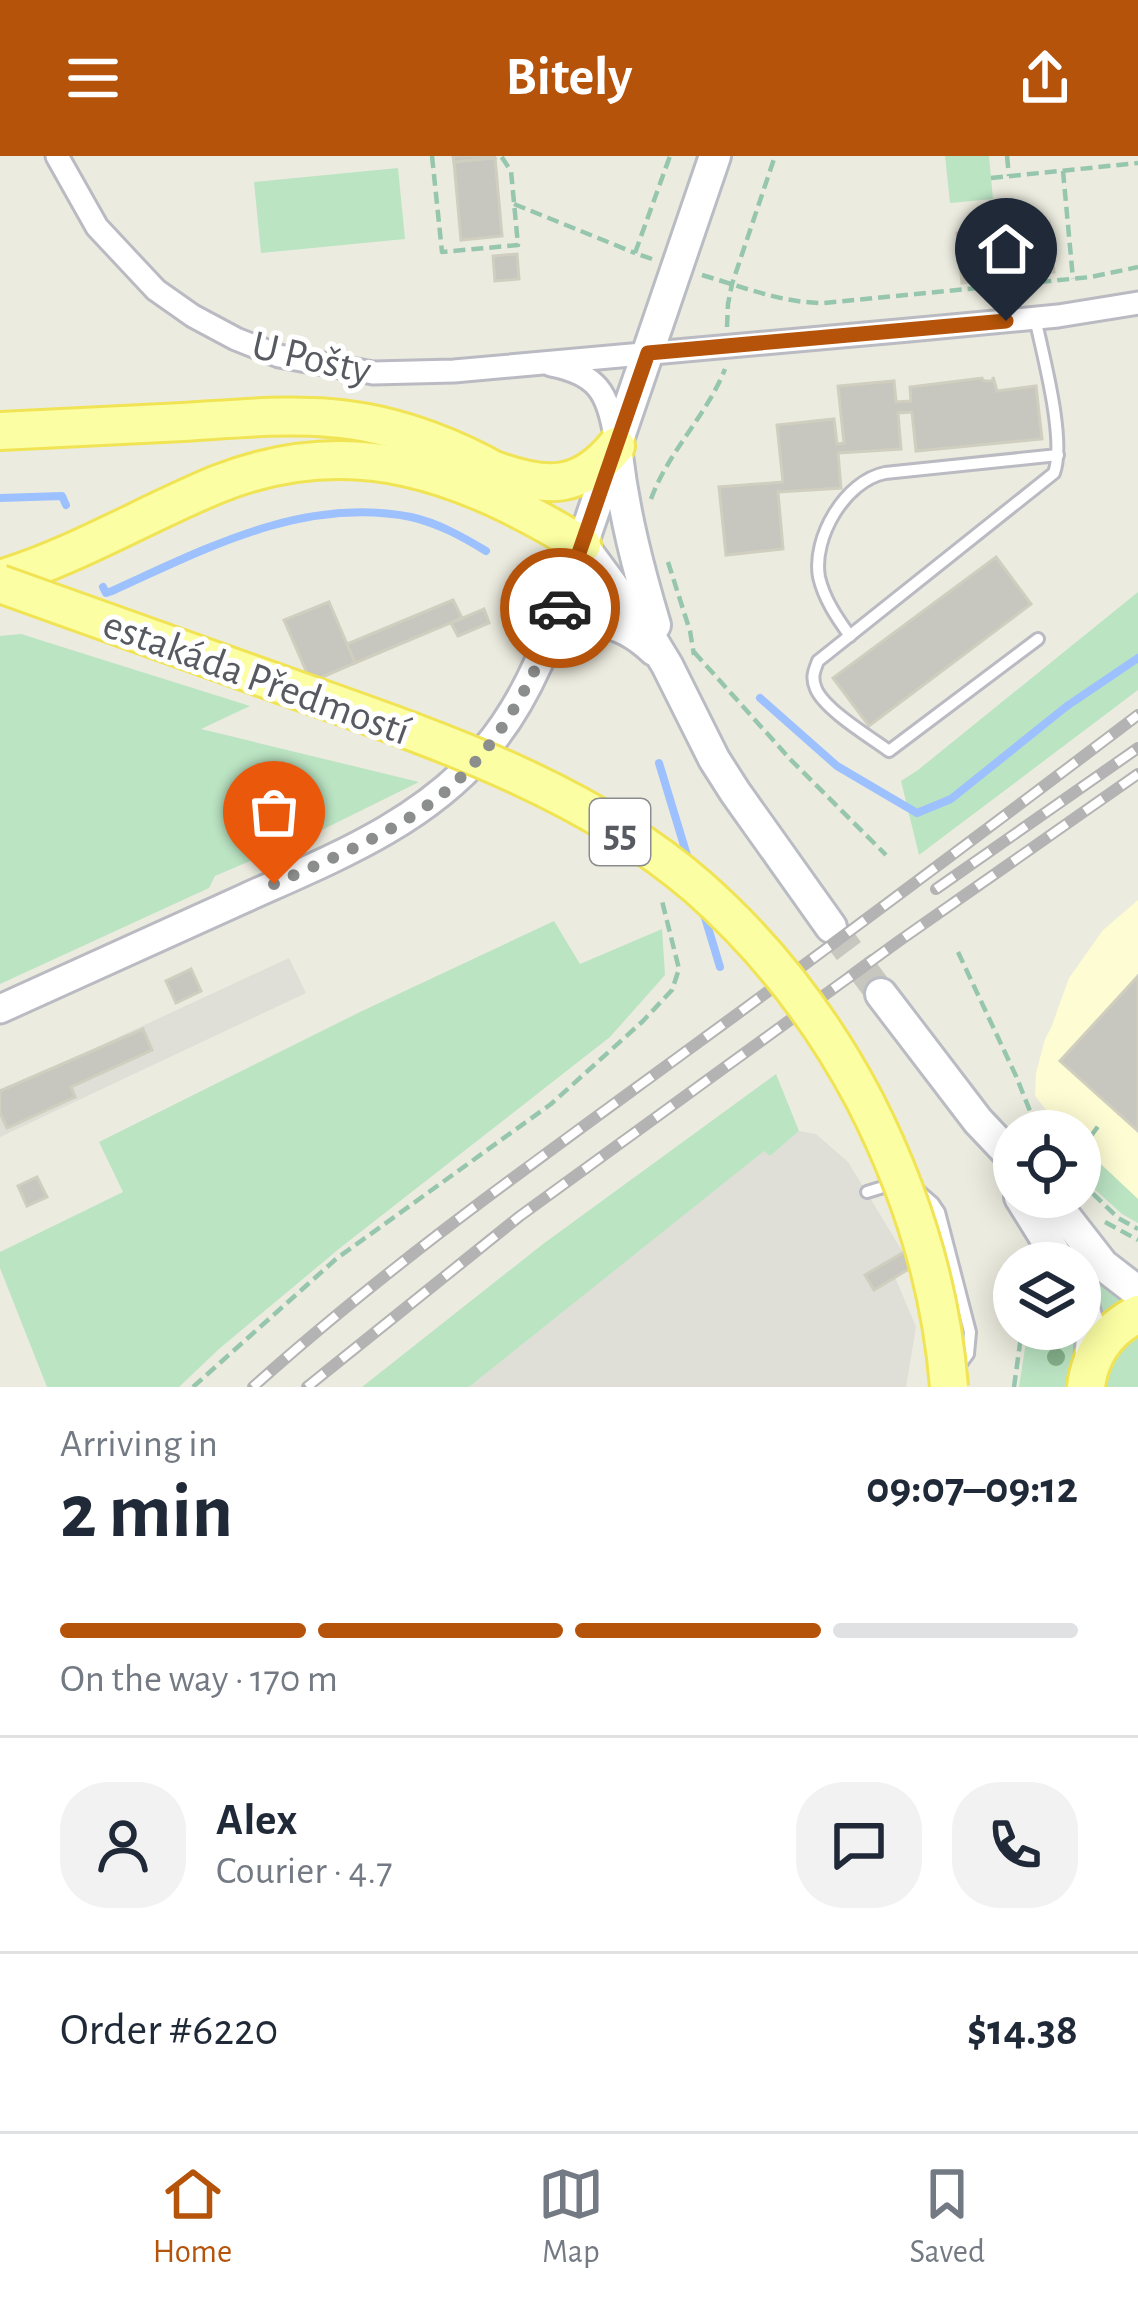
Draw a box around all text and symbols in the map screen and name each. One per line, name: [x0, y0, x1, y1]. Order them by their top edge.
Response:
icon: menu: [60, 45, 126, 111]
icon: share: [1012, 45, 1078, 111]
text: Bitely: [506, 51, 632, 105]
pin: [955, 198, 1057, 321]
icon: home: [973, 216, 1039, 282]
street label: U Pošty: [248, 324, 375, 392]
courier: [500, 548, 620, 668]
icon: car: [527, 575, 593, 641]
street label: estakáda Předmostí: [98, 603, 416, 753]
pin: [223, 761, 325, 884]
icon: bag: [241, 779, 307, 845]
road number: 55: [590, 799, 650, 865]
map controls: [993, 1110, 1101, 1350]
button: locate: [993, 1110, 1101, 1218]
button: layers: [993, 1242, 1101, 1350]
text: Arriving in: [60, 1425, 218, 1464]
text: 09:07–09:12: [866, 1466, 1078, 1511]
text: 2 min: [60, 1474, 233, 1552]
text: On the way · 170 m: [60, 1660, 338, 1699]
button: person: [60, 1782, 186, 1908]
button: chat: [796, 1782, 922, 1908]
button: phone: [952, 1782, 1078, 1908]
text: Alex: [216, 1798, 297, 1843]
text: Courier · 4.7: [216, 1852, 393, 1891]
text: Order #6220: [60, 2008, 278, 2053]
text: $14.38: [967, 2008, 1078, 2053]
tab: Home: [153, 2161, 232, 2273]
tab: Map: [538, 2161, 604, 2273]
tab: Saved: [910, 2161, 985, 2273]

